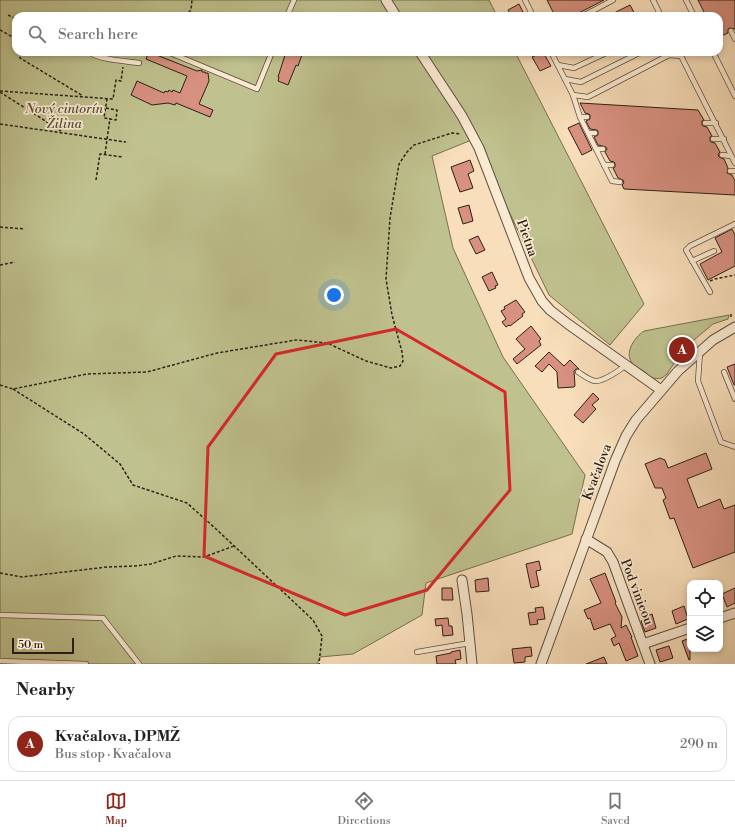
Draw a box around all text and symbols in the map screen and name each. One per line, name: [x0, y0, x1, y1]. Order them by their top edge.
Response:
search box: [12, 12, 723, 56]
icon: search: [26, 23, 48, 45]
text: Search here: [58, 25, 138, 44]
park label: Nový cintorín Žilina: [24, 101, 104, 132]
street label: Pietna: [513, 217, 541, 259]
your location: [324, 285, 344, 305]
pin: A: [669, 335, 695, 365]
street label: Kvačalova: [579, 441, 615, 502]
street label: Pod vinicou: [617, 557, 657, 628]
map controls: [687, 580, 723, 652]
button: locate: [687, 580, 723, 616]
button: layers: [687, 616, 723, 652]
scale bar: [12, 636, 74, 655]
text: 50 m: [18, 638, 43, 652]
text: Nearby: [16, 679, 75, 701]
text: Kvačalova, DPMŽ: [55, 727, 180, 746]
text: A: [25, 736, 35, 752]
text: 290 m: [680, 736, 718, 752]
text: Bus stop · Kvačalova: [55, 746, 172, 762]
tab: Map: [105, 790, 127, 828]
tab: Directions: [338, 790, 391, 828]
tab: Saved: [601, 790, 630, 828]

